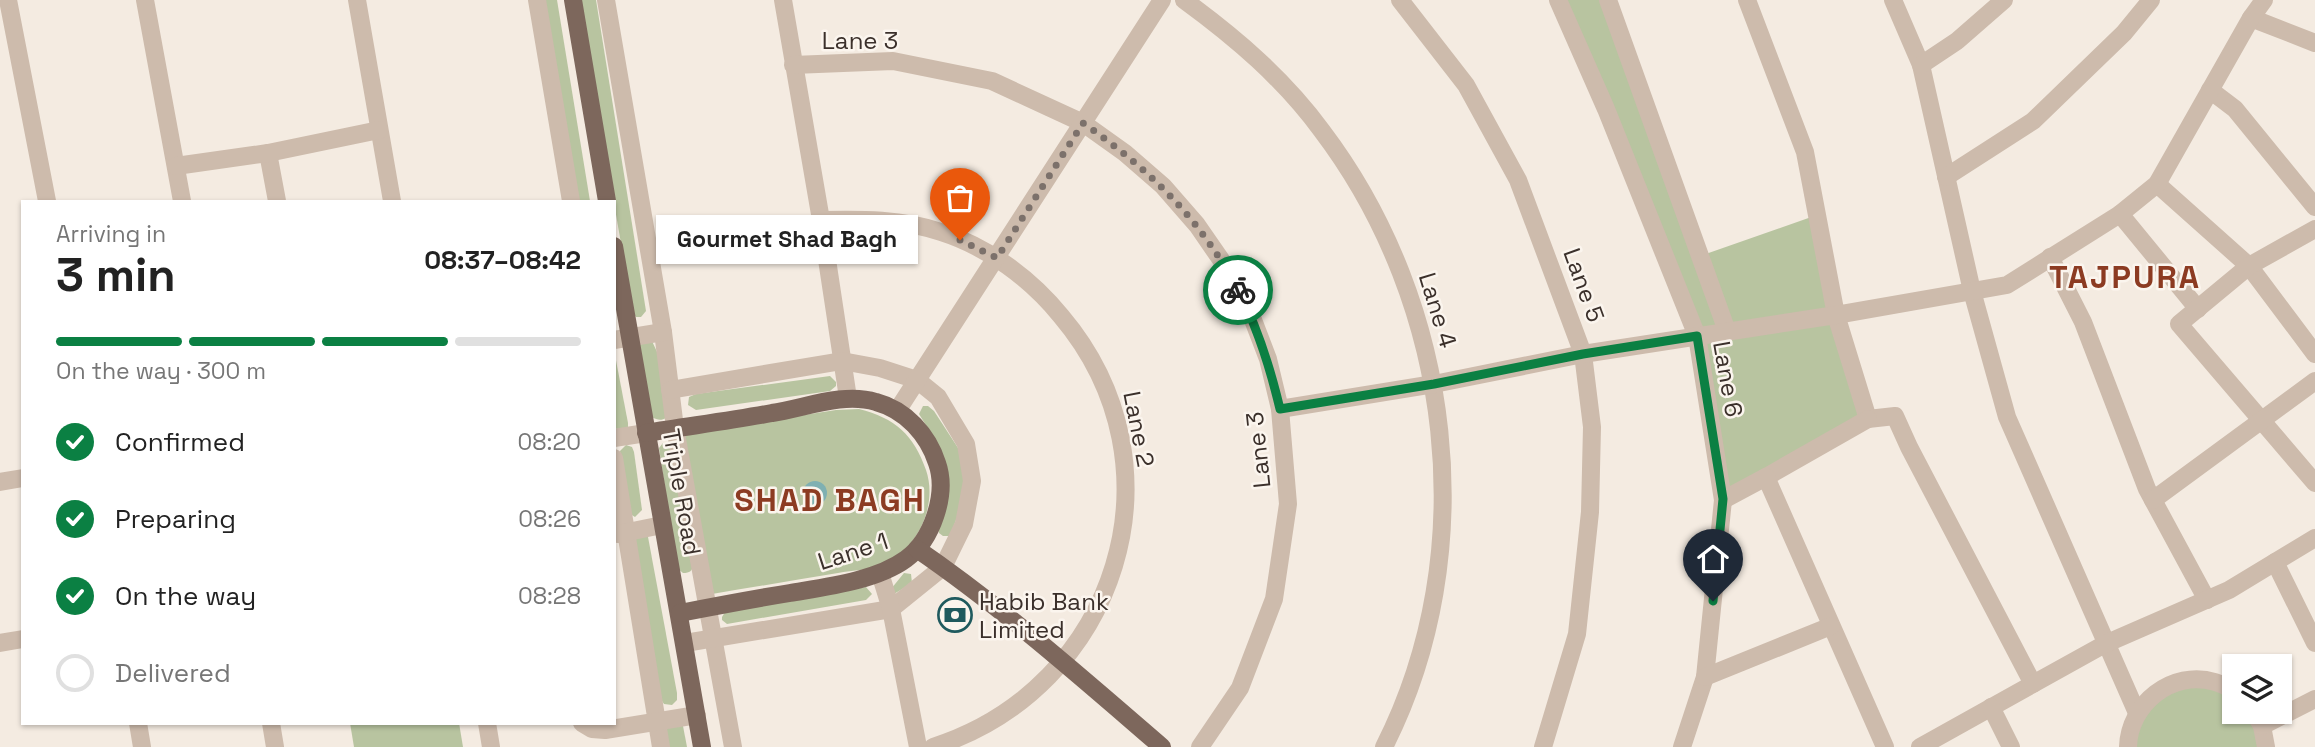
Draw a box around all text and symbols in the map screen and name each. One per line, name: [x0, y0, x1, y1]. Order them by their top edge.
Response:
street label: Lane 3: [822, 25, 898, 56]
pin: [930, 168, 990, 240]
icon: bag: [941, 179, 979, 217]
callout: Gourmet Shad Bagh: [656, 216, 918, 264]
text: Arriving in: [56, 219, 166, 249]
text: Gourmet Shad Bagh: [677, 224, 897, 254]
text: 08:37–08:42: [424, 243, 581, 277]
street label: Lane 5: [1556, 244, 1612, 326]
text: 3 min: [56, 246, 176, 304]
courier: [1203, 255, 1273, 325]
district label: TAJPURA: [2049, 257, 2201, 297]
street label: Lane 4: [1412, 269, 1464, 351]
icon: bike: [1219, 271, 1257, 309]
street label: Lane 6: [1706, 339, 1750, 419]
text: On the way · 300 m: [56, 356, 266, 386]
street label: Lane 2: [1116, 389, 1162, 469]
street label: Lane 3: [1239, 410, 1277, 490]
icon: check: [56, 423, 94, 461]
text: Confirmed: [115, 425, 245, 459]
street label: Triple Road: [656, 426, 708, 558]
text: 08:20: [517, 427, 581, 457]
district label: SHAD BAGH: [734, 480, 926, 520]
icon: check: [56, 500, 94, 538]
text: Preparing: [115, 502, 236, 536]
text: 08:26: [518, 504, 581, 534]
street label: Lane 1: [814, 525, 892, 577]
pin: [1683, 529, 1743, 601]
icon: home: [1694, 540, 1732, 578]
icon: check: [56, 577, 94, 615]
text: On the way: [115, 579, 256, 613]
text: 08:28: [518, 581, 581, 611]
place label: Habib Bank Limited: [979, 586, 1109, 645]
bank icon: Habib Bank Limited: [936, 596, 974, 634]
map controls: [2222, 654, 2292, 724]
button: layers: [2222, 654, 2292, 724]
text: Delivered: [115, 656, 231, 690]

